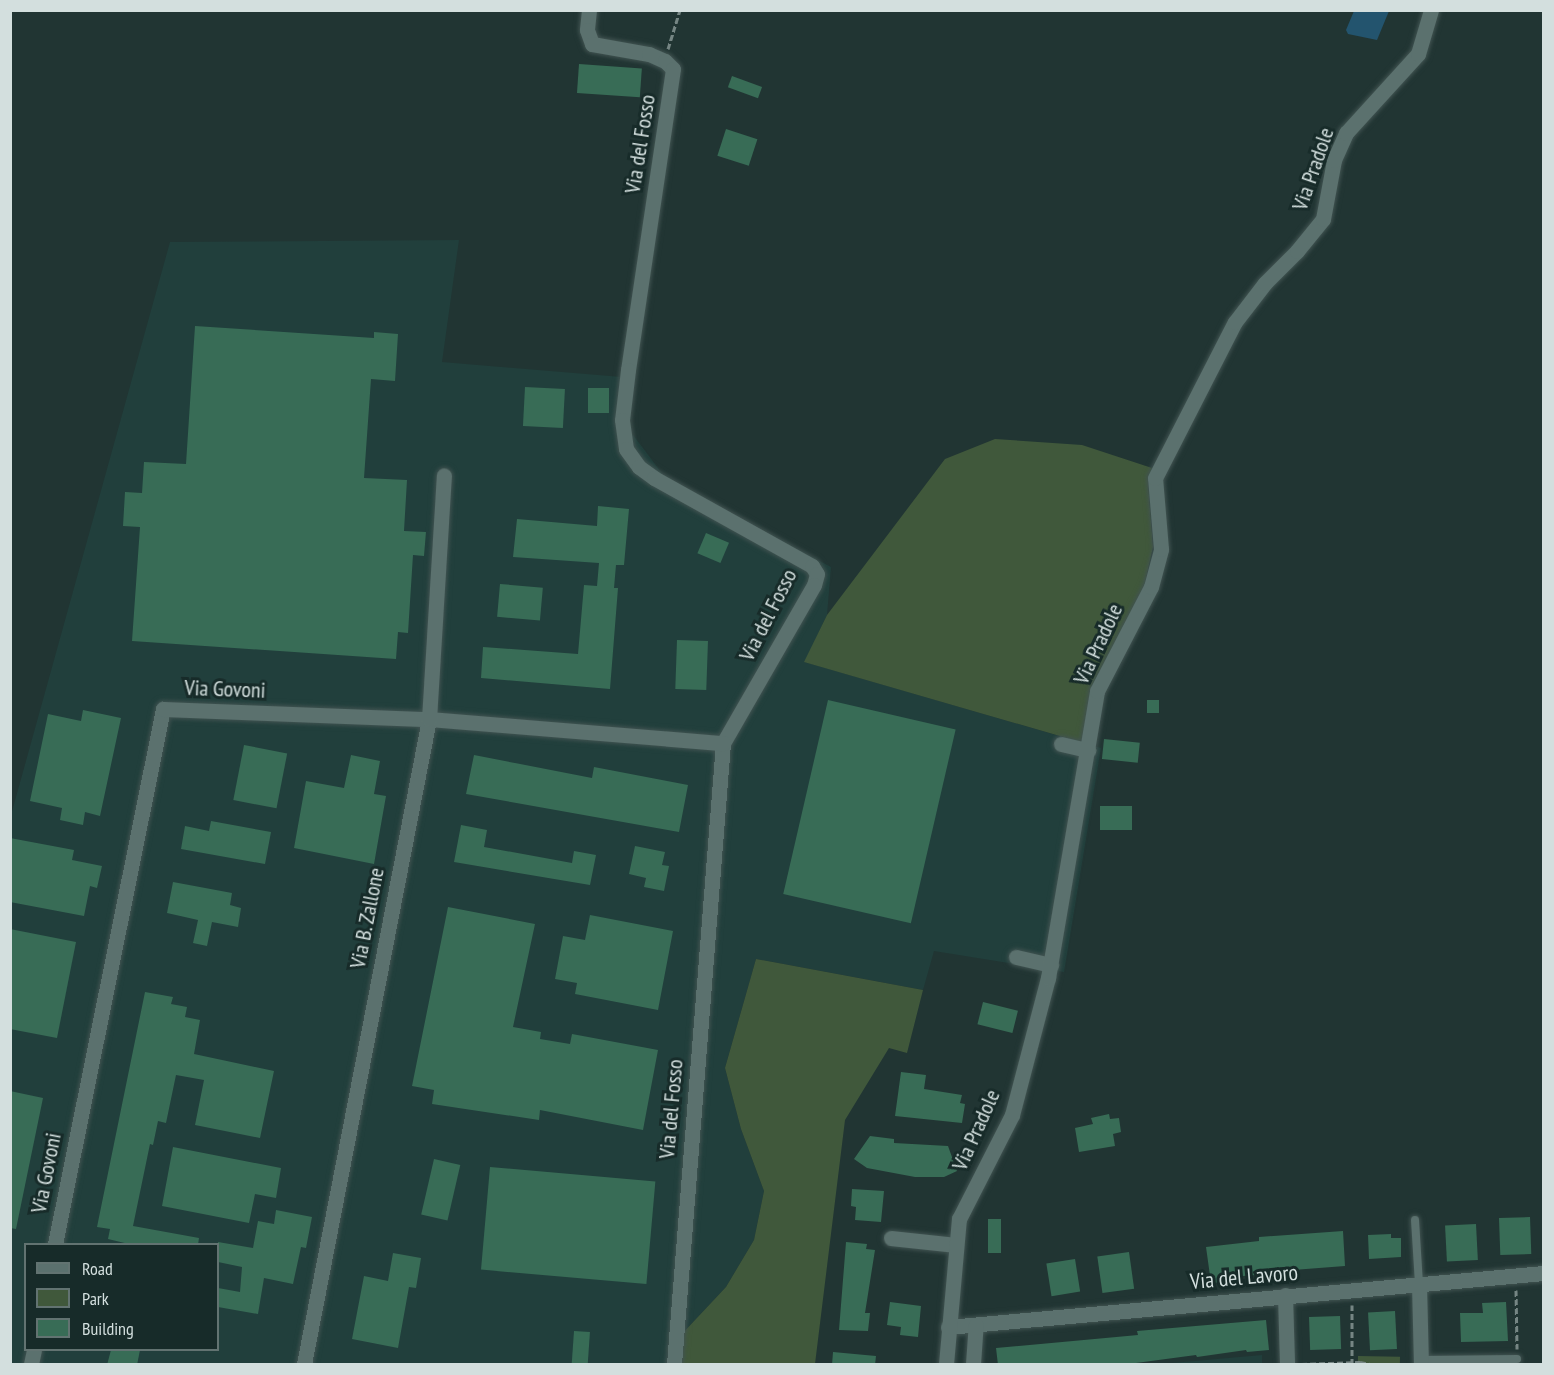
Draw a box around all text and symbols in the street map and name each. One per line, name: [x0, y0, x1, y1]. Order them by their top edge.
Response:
street label: Via del Fosso: [619, 93, 661, 195]
street label: Via Pradole: [1287, 124, 1339, 214]
street label: Via del Fosso: [734, 565, 802, 665]
street label: Via Pradole: [1068, 600, 1128, 688]
street label: Via Govoni: [184, 674, 266, 704]
street label: Via B. Zallone: [344, 864, 390, 972]
street label: Via del Fosso: [654, 1058, 688, 1160]
street label: Via Pradole: [946, 1085, 1006, 1175]
street label: Via Govoni: [25, 1131, 67, 1215]
legend: [24, 1243, 219, 1351]
text: Road: [82, 1257, 113, 1280]
street label: Via del Lavoro: [1189, 1259, 1299, 1295]
text: Park: [82, 1287, 109, 1310]
text: Building: [82, 1317, 134, 1340]

